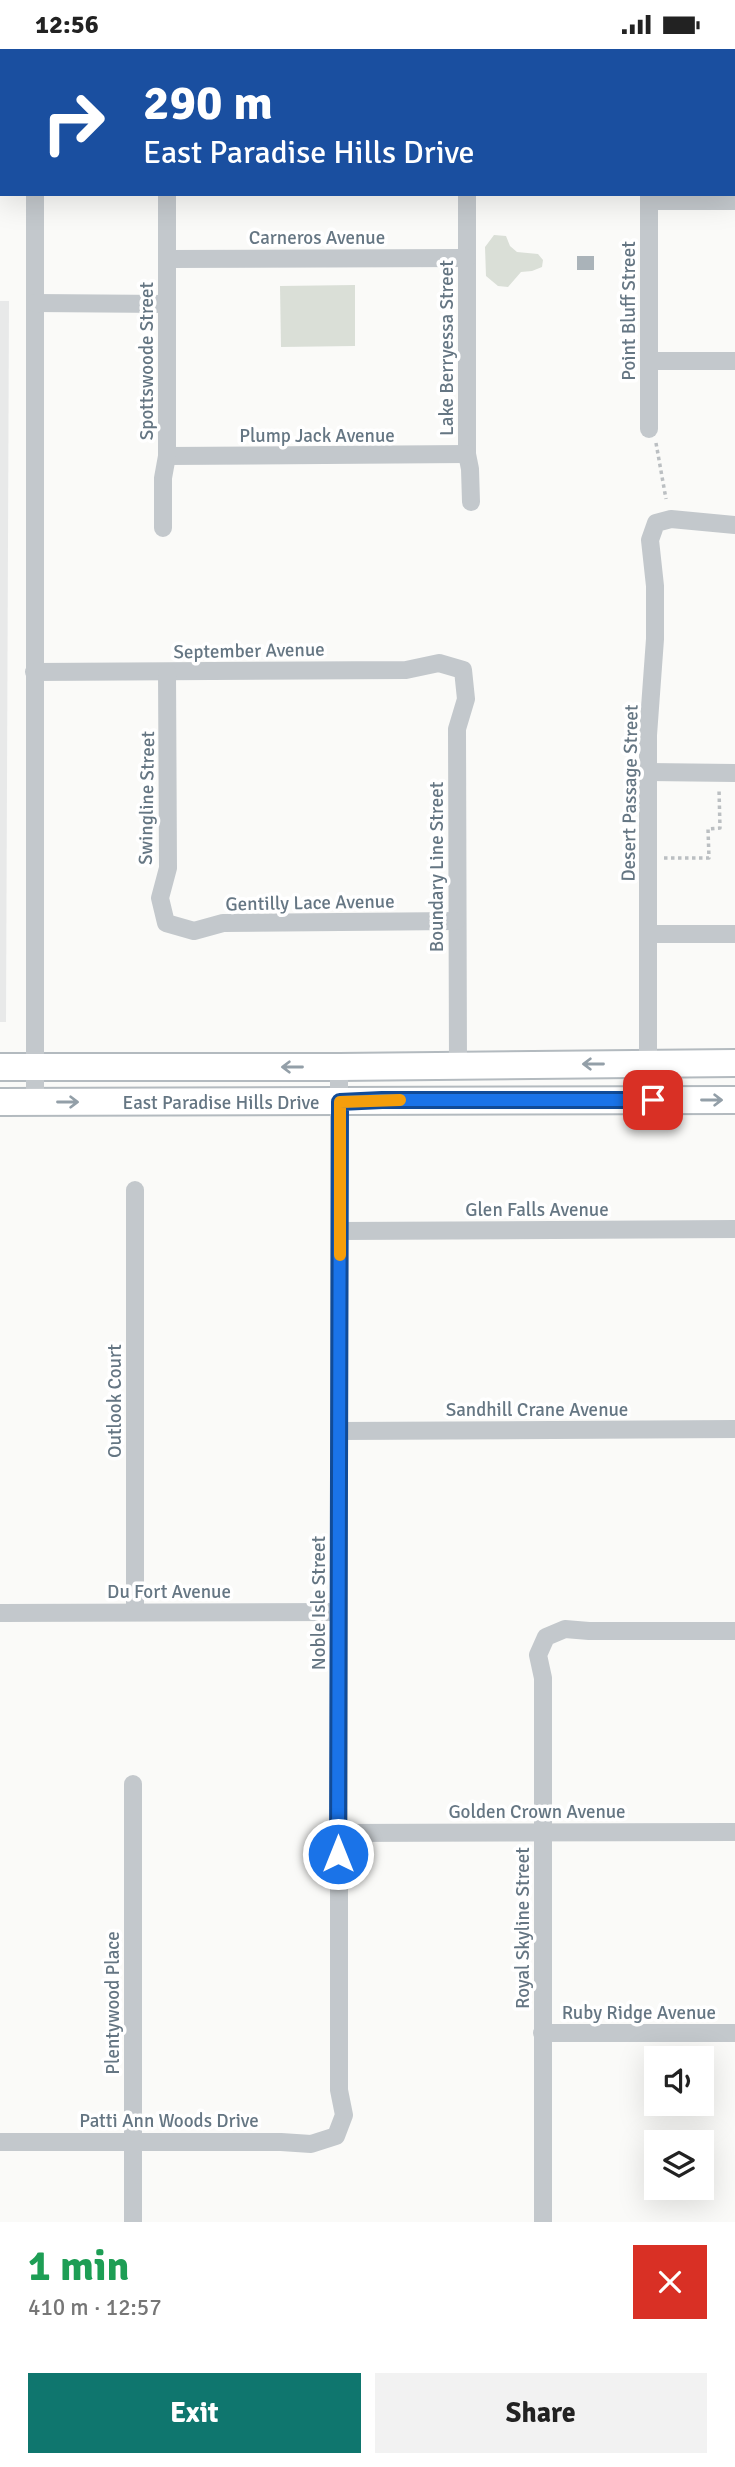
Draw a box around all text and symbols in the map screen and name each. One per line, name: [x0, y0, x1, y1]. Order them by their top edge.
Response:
text: 12:56: [35, 9, 99, 41]
text: 290 m: [143, 73, 273, 133]
icon: right: [28, 77, 119, 168]
text: East Paradise Hills Drive: [143, 133, 475, 172]
street label: Carneros Avenue: [249, 226, 385, 250]
street label: Point Bluff Street: [617, 241, 641, 381]
street label: Lake Berryessa Street: [435, 260, 459, 436]
street label: Spottswoode Street: [135, 281, 159, 440]
street label: Plump Jack Avenue: [239, 424, 395, 448]
street label: September Avenue: [173, 638, 325, 664]
street label: Desert Passage Street: [616, 704, 644, 882]
street label: Swingline Street: [134, 731, 160, 865]
street label: Boundary Line Street: [425, 781, 449, 952]
street label: Gentilly Lace Avenue: [225, 890, 395, 916]
one-way arrow: [582, 1057, 605, 1071]
one-way arrow: [281, 1060, 304, 1074]
pin: [623, 1070, 683, 1130]
icon: arrive: [634, 1081, 672, 1119]
street label: East Paradise Hills Drive: [123, 1091, 319, 1115]
one-way arrow: [700, 1093, 723, 1107]
one-way arrow: [56, 1095, 79, 1109]
street label: Glen Falls Avenue: [465, 1198, 609, 1222]
street label: Outlook Court: [103, 1344, 127, 1458]
street label: Sandhill Crane Avenue: [446, 1398, 628, 1422]
street label: Noble Isle Street: [307, 1535, 331, 1670]
street label: Du Fort Avenue: [107, 1580, 231, 1604]
street label: Golden Crown Avenue: [448, 1800, 626, 1824]
position arrow: [301, 1817, 375, 1891]
street label: Royal Skyline Street: [511, 1847, 535, 2009]
street label: Plentywood Place: [101, 1931, 125, 2075]
street label: Ruby Ridge Avenue: [562, 2001, 716, 2025]
map controls: [644, 2046, 714, 2200]
button: sound: [644, 2046, 714, 2116]
street label: Patti Ann Woods Drive: [79, 2109, 259, 2133]
button: layers: [644, 2130, 714, 2200]
text: 1 min: [28, 2241, 129, 2292]
button: close: [633, 2245, 707, 2319]
text: 410 m · 12:57: [28, 2293, 162, 2322]
button: Exit: [28, 2373, 361, 2453]
button: Share: [375, 2373, 707, 2453]

